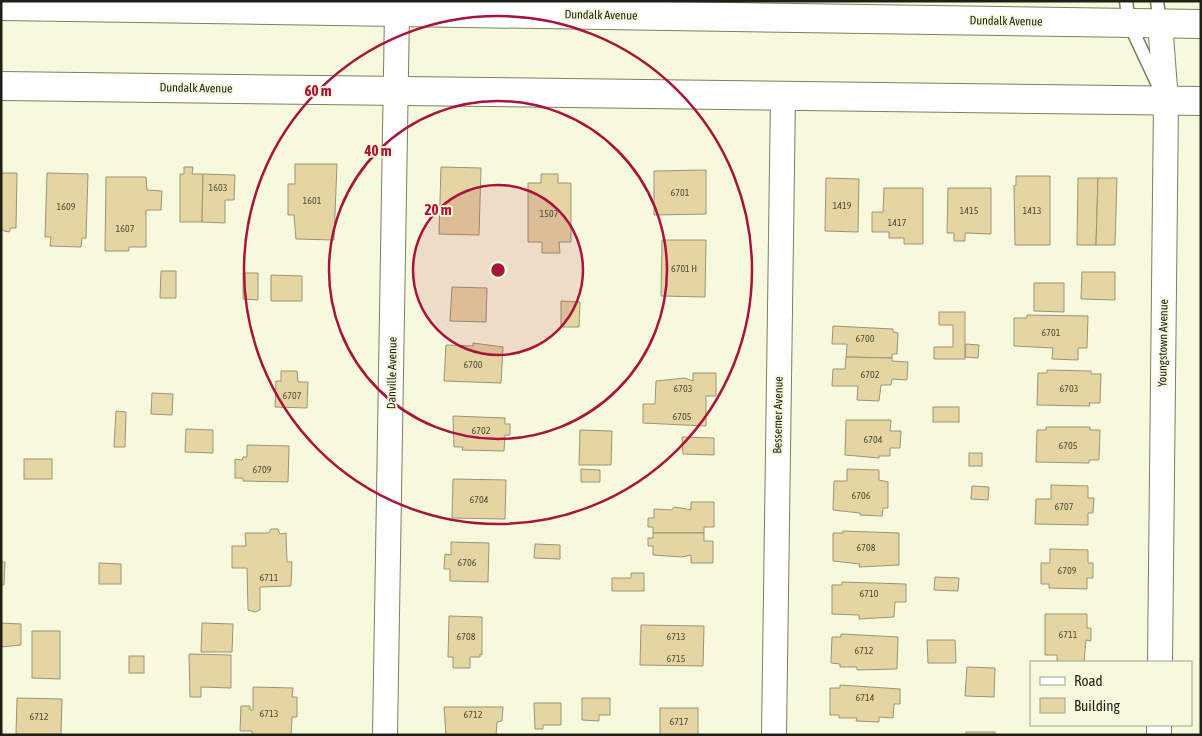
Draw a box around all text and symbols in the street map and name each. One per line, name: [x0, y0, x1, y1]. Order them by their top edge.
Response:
street label: Dundalk Avenue: [564, 7, 638, 23]
street label: Dundalk Avenue: [969, 13, 1043, 29]
street label: Dundalk Avenue: [159, 80, 233, 96]
text: 60 m: [305, 82, 332, 99]
text: 40 m: [364, 142, 392, 159]
house number: 1603: [209, 182, 228, 193]
house number: 6701: [671, 187, 690, 198]
house number: 1601: [303, 195, 322, 206]
house number: 1419: [833, 200, 852, 211]
house number: 1609: [57, 201, 76, 212]
text: 20 m: [425, 201, 452, 218]
house number: 1415: [960, 205, 979, 216]
house number: 1413: [1023, 205, 1042, 216]
house number: 1507: [540, 208, 559, 219]
house number: 1417: [888, 217, 907, 228]
house number: 1607: [116, 223, 135, 234]
centre of rings: [489, 261, 507, 279]
house number: 6701 H: [671, 263, 697, 274]
street label: Youngstown Avenue: [1155, 299, 1171, 387]
house number: 6701: [1042, 327, 1061, 338]
house number: 6700: [856, 333, 875, 344]
street label: Danville Avenue: [384, 337, 400, 409]
house number: 6700: [464, 359, 483, 370]
house number: 6702: [861, 369, 880, 380]
street label: Bessemer Avenue: [770, 376, 786, 454]
house number: 6703: [674, 383, 693, 394]
house number: 6703: [1060, 383, 1079, 394]
house number: 6707: [283, 390, 302, 401]
house number: 6705: [673, 411, 692, 422]
house number: 6702: [472, 425, 491, 436]
house number: 6704: [864, 434, 883, 445]
house number: 6705: [1059, 440, 1078, 451]
house number: 6709: [253, 464, 272, 475]
house number: 6706: [852, 490, 871, 501]
house number: 6704: [470, 494, 489, 505]
house number: 6707: [1055, 501, 1074, 512]
house number: 6708: [857, 542, 876, 553]
house number: 6706: [458, 557, 477, 568]
house number: 6709: [1058, 565, 1077, 576]
house number: 6711: [260, 572, 279, 583]
house number: 6710: [860, 588, 879, 599]
house number: 6711: [1059, 629, 1078, 640]
house number: 6708: [457, 631, 476, 642]
house number: 6713: [667, 631, 686, 642]
house number: 6712: [855, 645, 874, 656]
house number: 6715: [667, 653, 686, 664]
legend: [1030, 661, 1192, 726]
text: Road: [1074, 672, 1103, 689]
house number: 6714: [856, 692, 875, 703]
text: Building: [1074, 697, 1120, 714]
house number: 6713: [260, 708, 279, 719]
house number: 6712: [464, 709, 483, 720]
house number: 6712: [30, 711, 49, 722]
house number: 6717: [670, 716, 689, 727]

